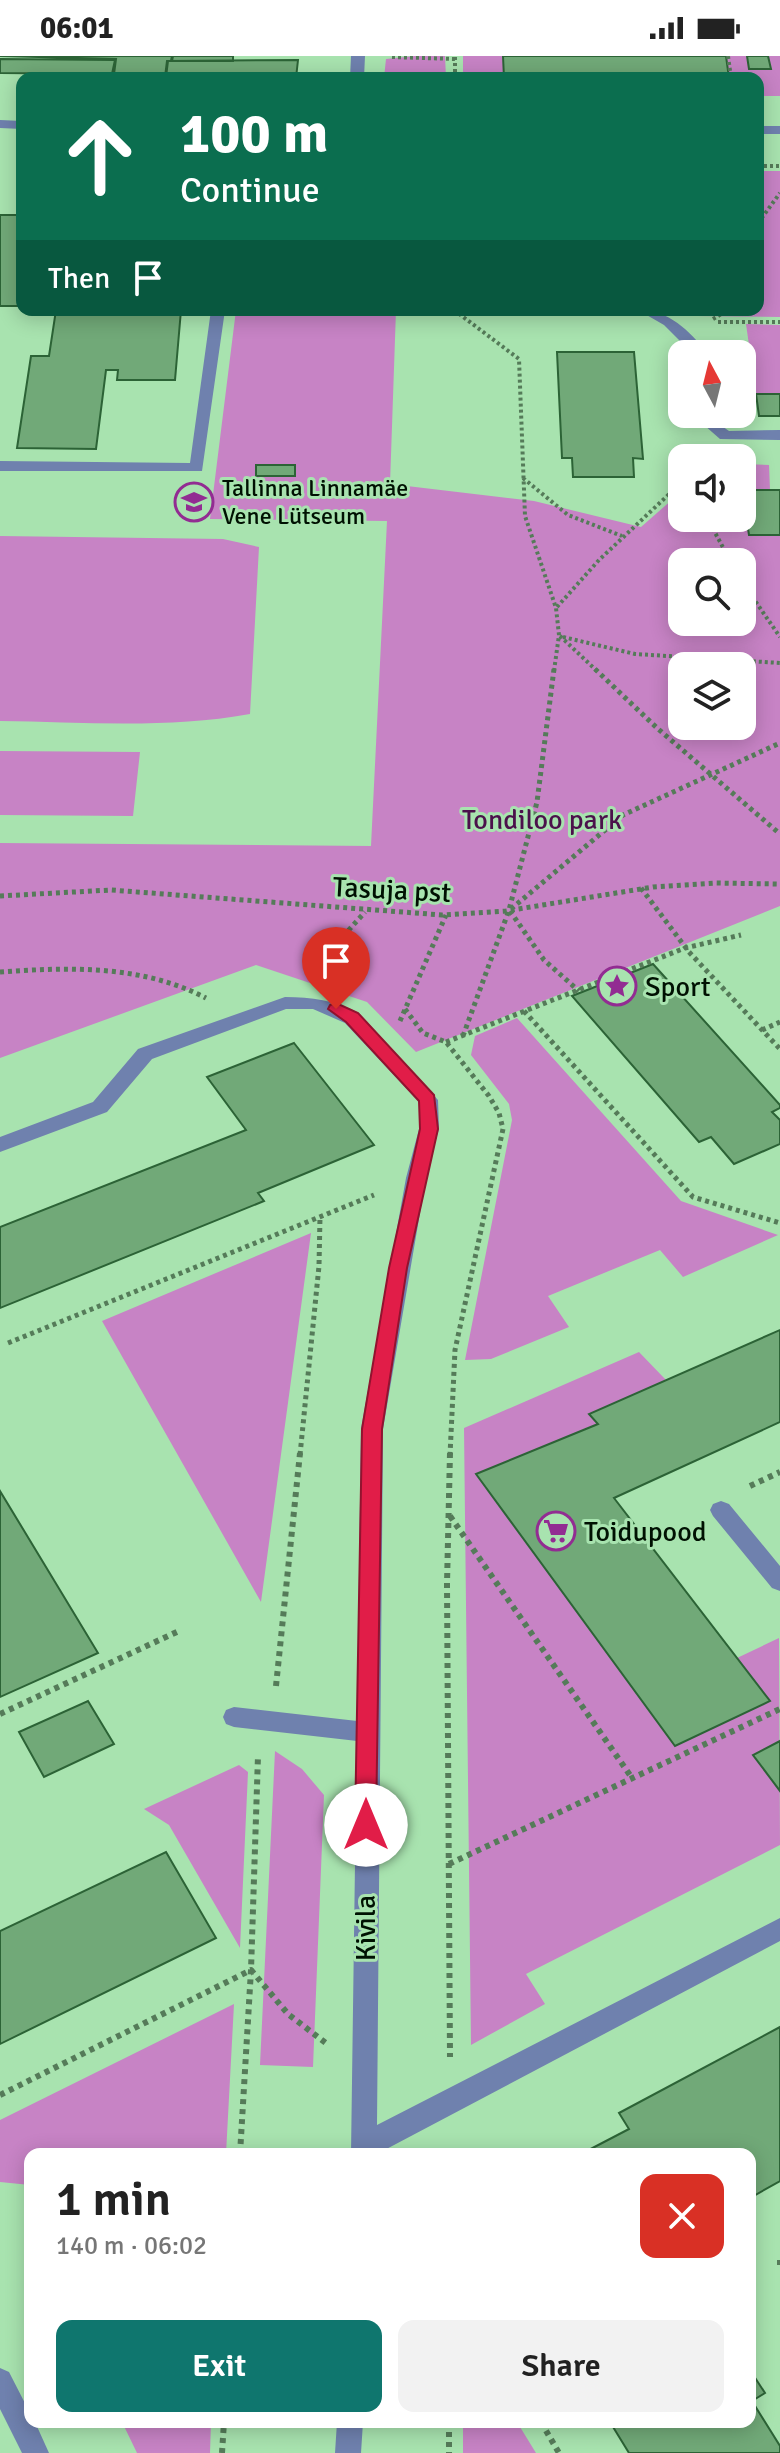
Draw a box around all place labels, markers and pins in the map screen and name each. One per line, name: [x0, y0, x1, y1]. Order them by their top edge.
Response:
place label: Tallinna Linnamäe Vene Lütseum: [222, 473, 408, 531]
school or university icon: Tallinna Linnamäe Vene Lütseum: [173, 481, 215, 523]
pin: [302, 927, 370, 1009]
place icon: Sport: [596, 965, 638, 1007]
place label: Sport: [645, 970, 711, 1004]
supermarket icon: Toidupood: [535, 1510, 577, 1552]
place label: Toidupood: [584, 1515, 707, 1549]

